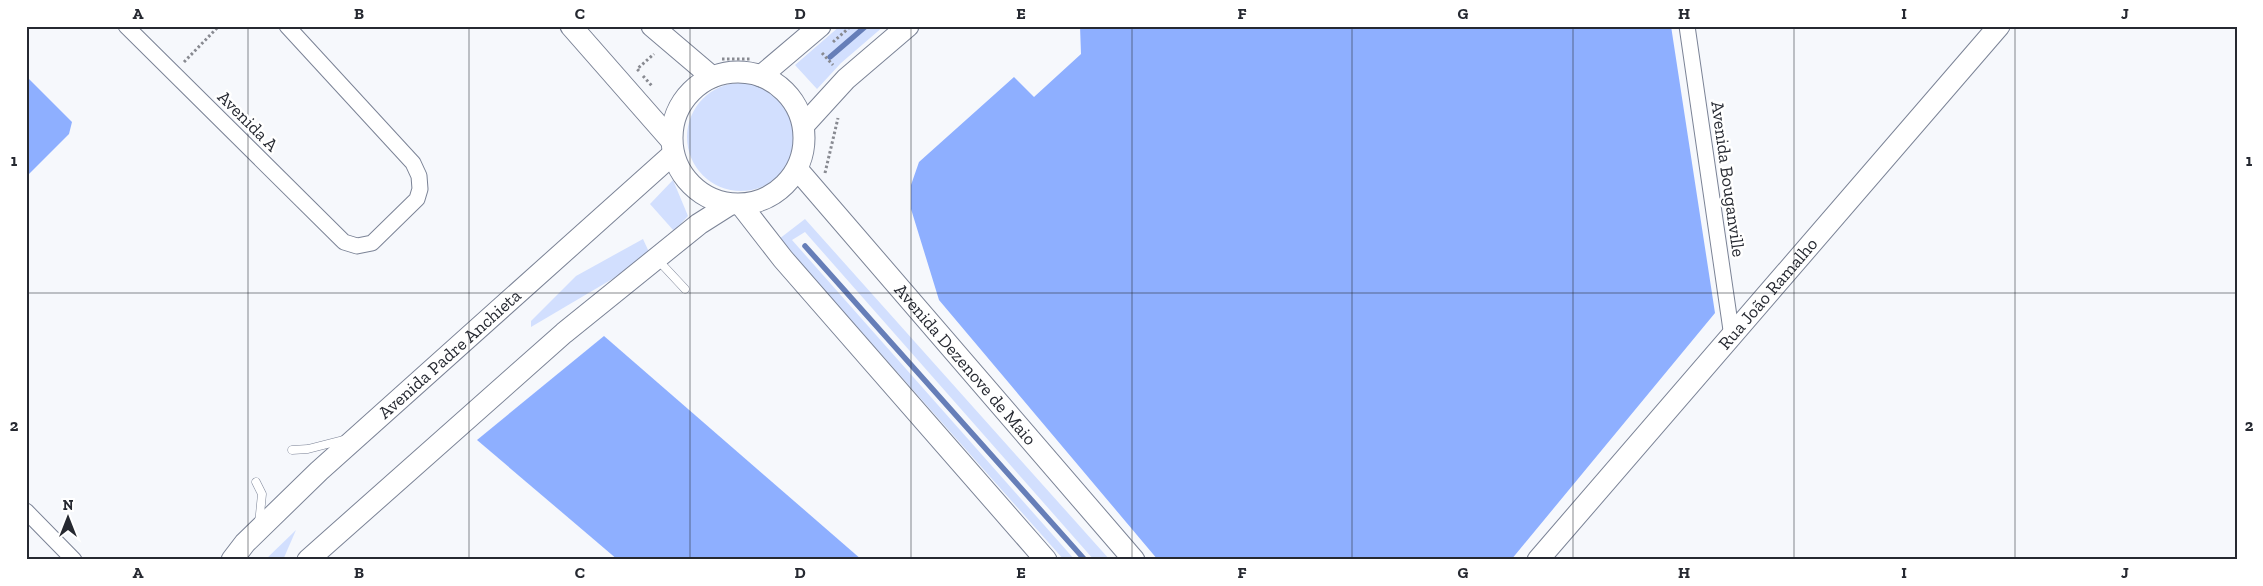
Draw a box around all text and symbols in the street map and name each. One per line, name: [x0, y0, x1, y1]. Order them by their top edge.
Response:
text: A: [133, 4, 144, 23]
text: B: [354, 4, 364, 23]
text: C: [575, 4, 585, 23]
text: D: [794, 4, 806, 23]
text: E: [1016, 4, 1026, 23]
text: F: [1237, 4, 1247, 23]
text: G: [1458, 4, 1469, 23]
text: H: [1678, 4, 1690, 23]
text: I: [1901, 4, 1907, 23]
text: J: [2121, 4, 2129, 23]
street label: Avenida A: [213, 86, 283, 156]
street label: Avenida Bouganville: [1706, 100, 1750, 258]
text: 1: [11, 151, 18, 170]
text: 1: [2246, 151, 2253, 170]
street label: Rua João Ramalho: [1714, 233, 1822, 354]
street label: Avenida Dezenove de Maio: [890, 279, 1041, 450]
street label: Avenida Padre Anchieta: [374, 284, 526, 424]
text: 2: [10, 416, 19, 435]
text: 2: [2245, 416, 2254, 435]
north arrow: [42, 494, 92, 544]
text: N: [63, 497, 74, 514]
text: A: [133, 563, 144, 582]
text: B: [354, 563, 364, 582]
text: C: [575, 563, 585, 582]
text: D: [794, 563, 806, 582]
text: E: [1016, 563, 1026, 582]
text: F: [1237, 563, 1247, 582]
text: G: [1458, 563, 1469, 582]
text: H: [1678, 563, 1690, 582]
text: I: [1901, 563, 1907, 582]
text: J: [2121, 563, 2129, 582]

